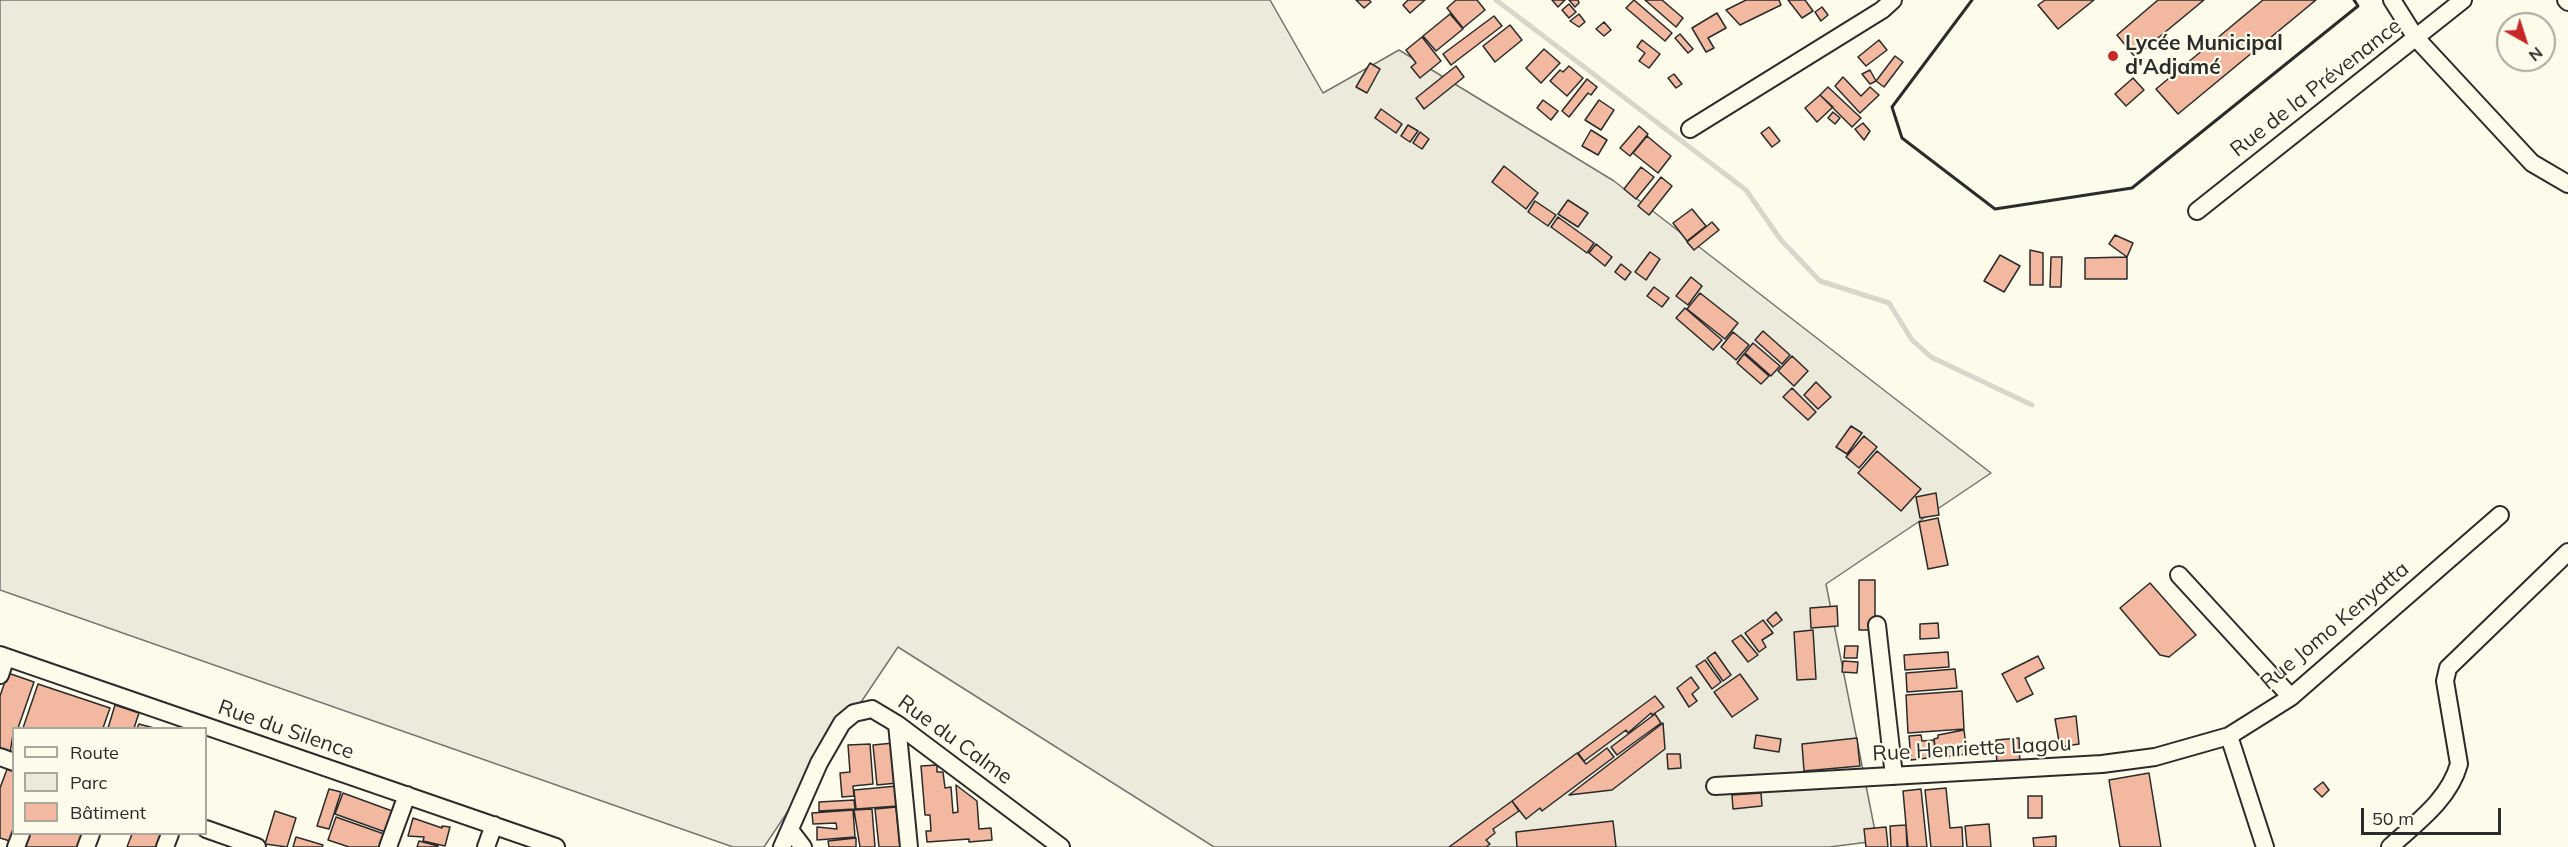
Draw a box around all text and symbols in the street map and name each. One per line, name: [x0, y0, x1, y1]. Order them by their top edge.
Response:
north arrow: [2496, 12, 2556, 72]
street label: Rue de la Prévenance: [2226, 14, 2406, 162]
place label: Lycée Municipal d'Adjamé: [2125, 31, 2283, 81]
text: N: [2525, 43, 2547, 66]
marker: Lycée Municipal d'Adjamé: [2106, 49, 2120, 63]
street label: Rue Jomo Kenyatta: [2256, 557, 2414, 695]
street label: Rue du Calme: [893, 690, 1017, 790]
street label: Rue du Silence: [215, 695, 357, 765]
legend: [12, 727, 207, 835]
street label: Rue Henriette Lagou: [1872, 731, 2072, 767]
text: Route: [70, 741, 119, 764]
text: Parc: [70, 771, 107, 794]
scale bar: [2364, 796, 2504, 834]
text: Bâtiment: [70, 801, 146, 824]
text: 50 m: [2372, 807, 2414, 830]

